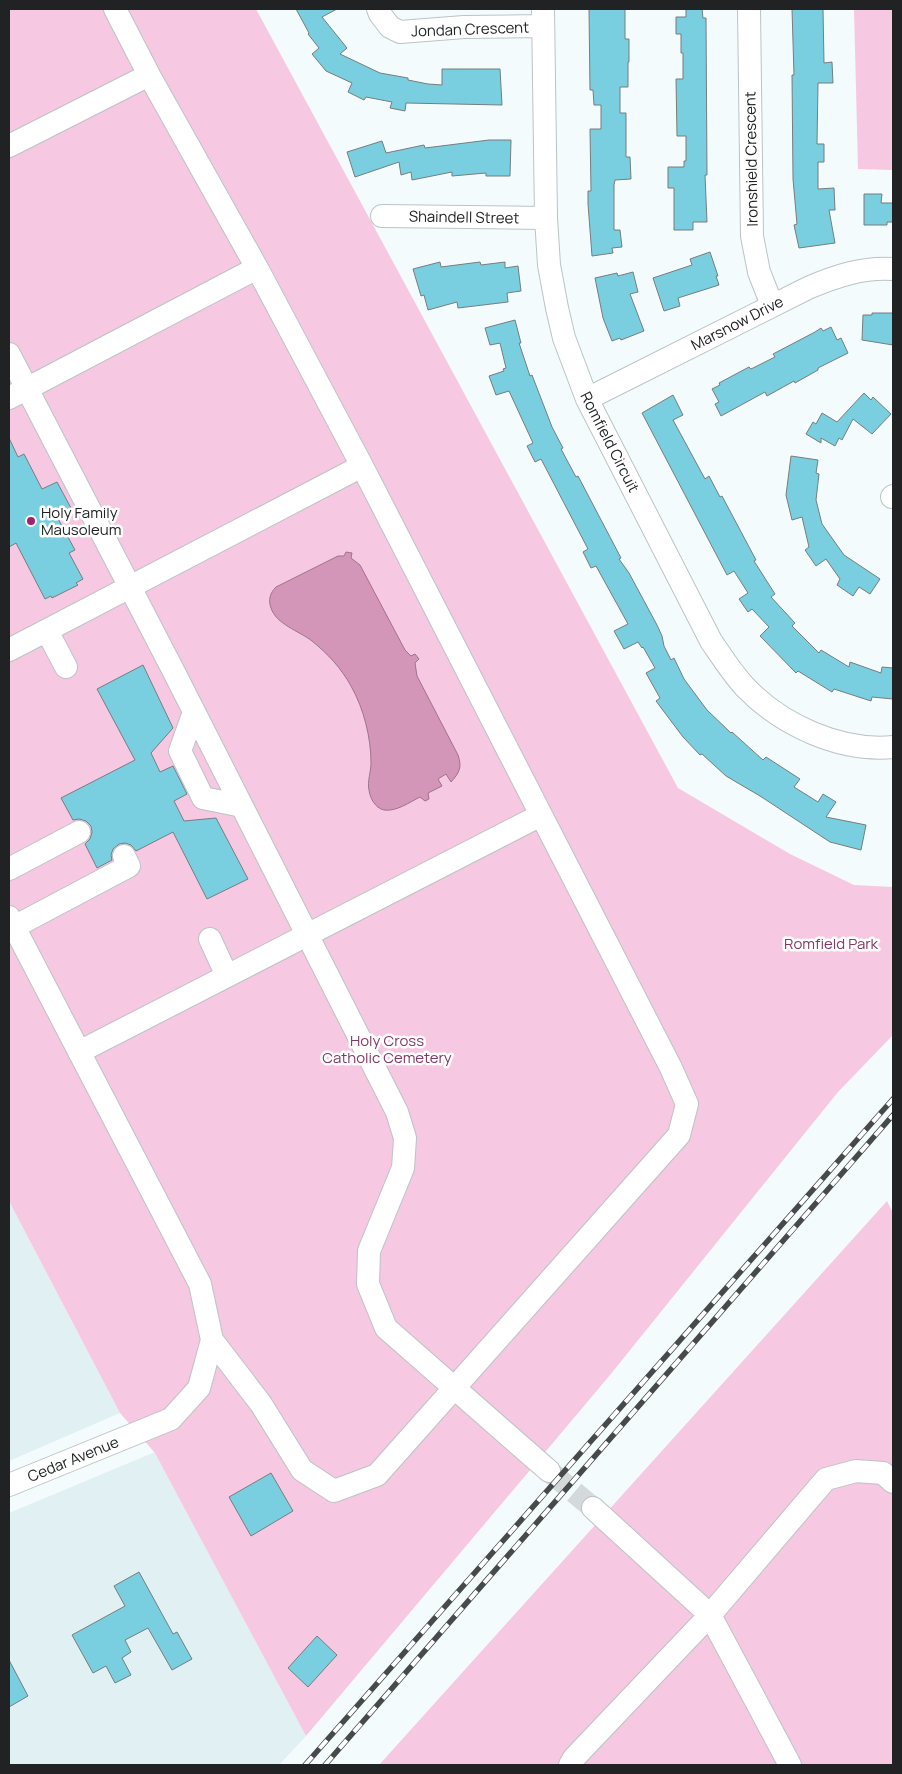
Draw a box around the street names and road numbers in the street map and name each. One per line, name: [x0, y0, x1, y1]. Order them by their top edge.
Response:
street label: Jondan Crescent: [411, 16, 529, 42]
street label: Ironshield Crescent: [739, 91, 763, 227]
street label: Shaindell Street: [409, 206, 519, 228]
street label: Marsnow Drive: [687, 291, 787, 355]
street label: Romfield Circuit: [576, 388, 644, 496]
street label: Cedar Avenue: [24, 1431, 122, 1487]

